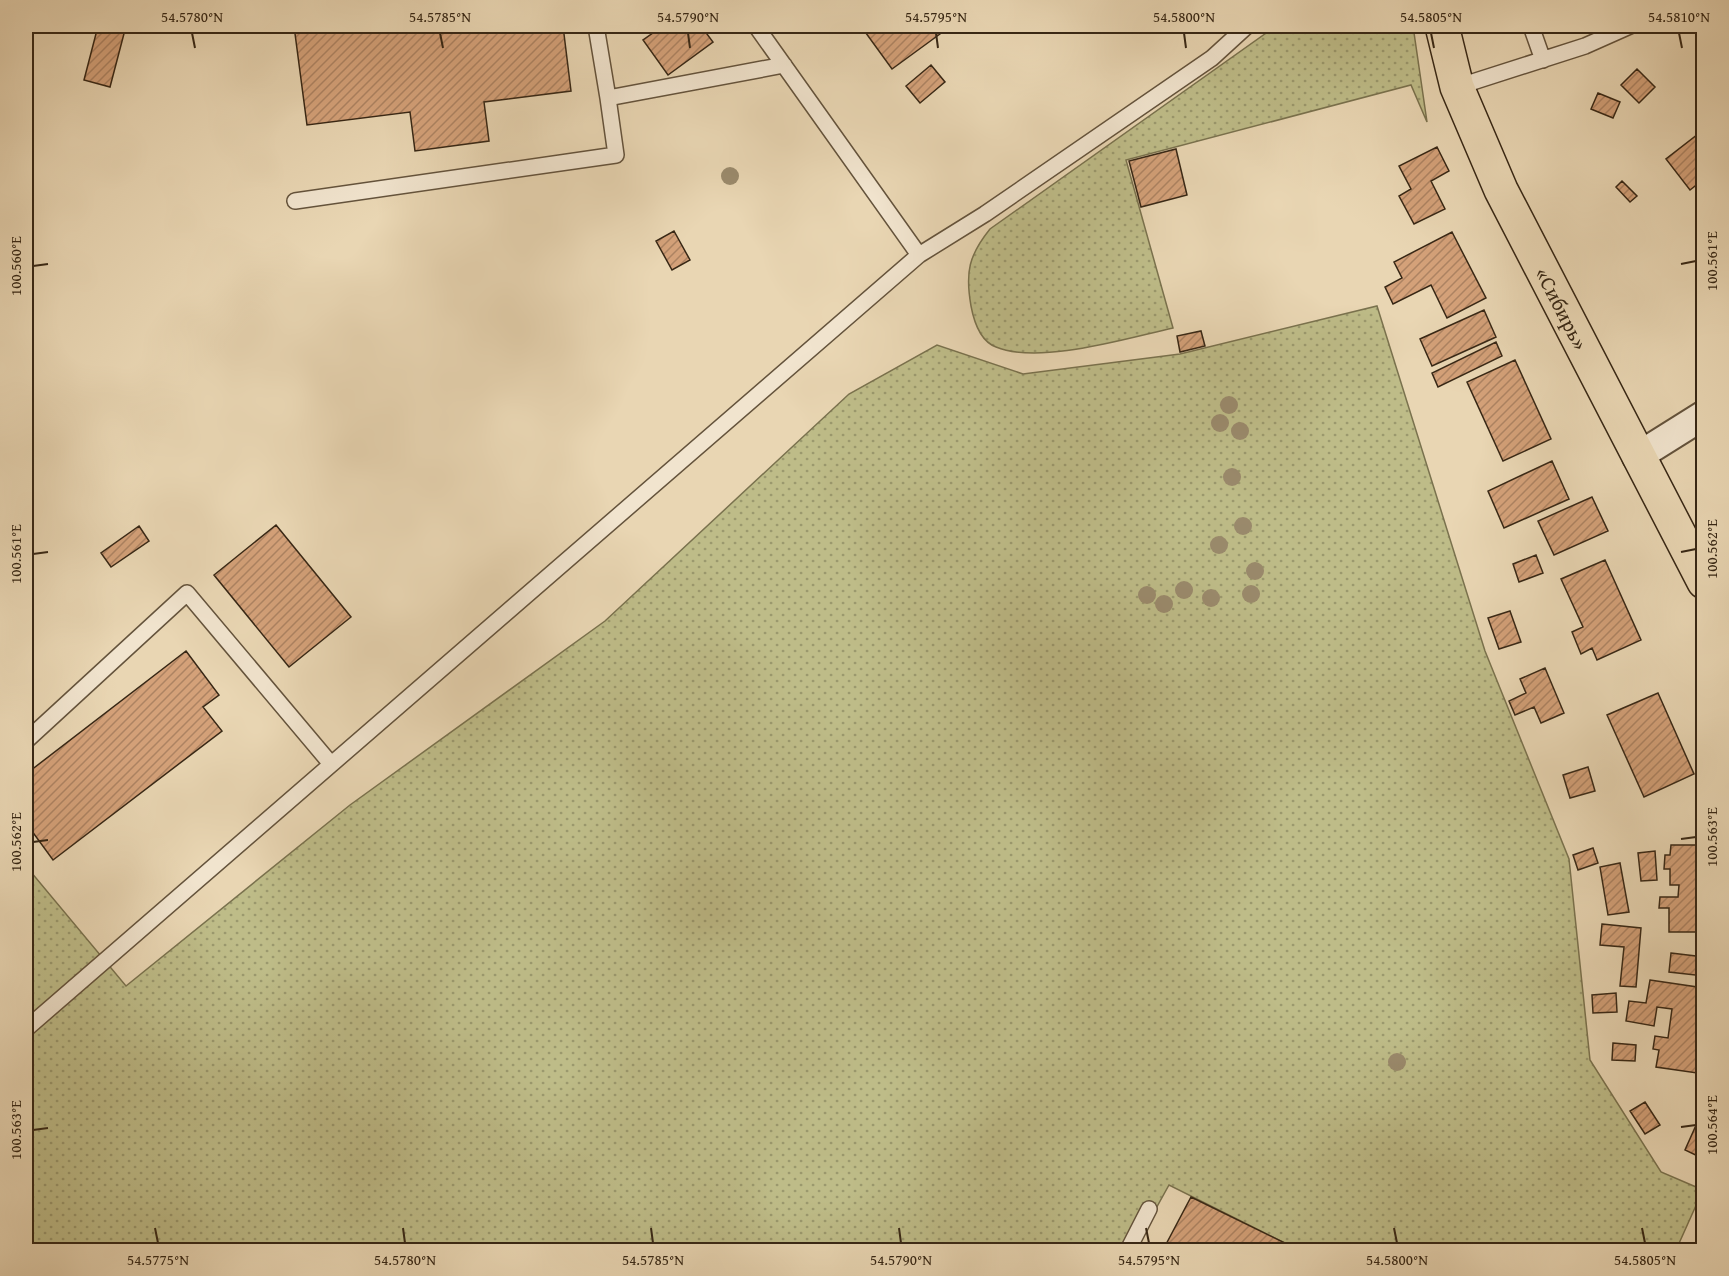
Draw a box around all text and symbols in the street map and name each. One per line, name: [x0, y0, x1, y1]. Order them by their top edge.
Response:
text: 54.5780°N: [161, 6, 223, 27]
text: 54.5785°N: [409, 6, 471, 27]
text: 54.5790°N: [657, 6, 719, 27]
text: 54.5795°N: [905, 6, 967, 27]
text: 54.5800°N: [1153, 6, 1215, 27]
text: 54.5805°N: [1400, 6, 1462, 27]
text: 54.5810°N: [1648, 6, 1710, 27]
text: 100.561°E: [1701, 231, 1722, 291]
text: 100.560°E: [5, 236, 26, 296]
street label: «Сибирь»: [1528, 262, 1597, 355]
text: 100.562°E: [1701, 519, 1722, 579]
text: 100.561°E: [5, 524, 26, 584]
text: 100.563°E: [1701, 807, 1722, 867]
text: 100.562°E: [5, 812, 26, 872]
text: 100.564°E: [1701, 1095, 1722, 1155]
text: 100.563°E: [5, 1100, 26, 1160]
text: 54.5775°N: [127, 1249, 189, 1270]
text: 54.5780°N: [374, 1249, 436, 1270]
text: 54.5785°N: [622, 1249, 684, 1270]
text: 54.5790°N: [870, 1249, 932, 1270]
text: 54.5795°N: [1118, 1249, 1180, 1270]
text: 54.5800°N: [1366, 1249, 1428, 1270]
text: 54.5805°N: [1614, 1249, 1676, 1270]

